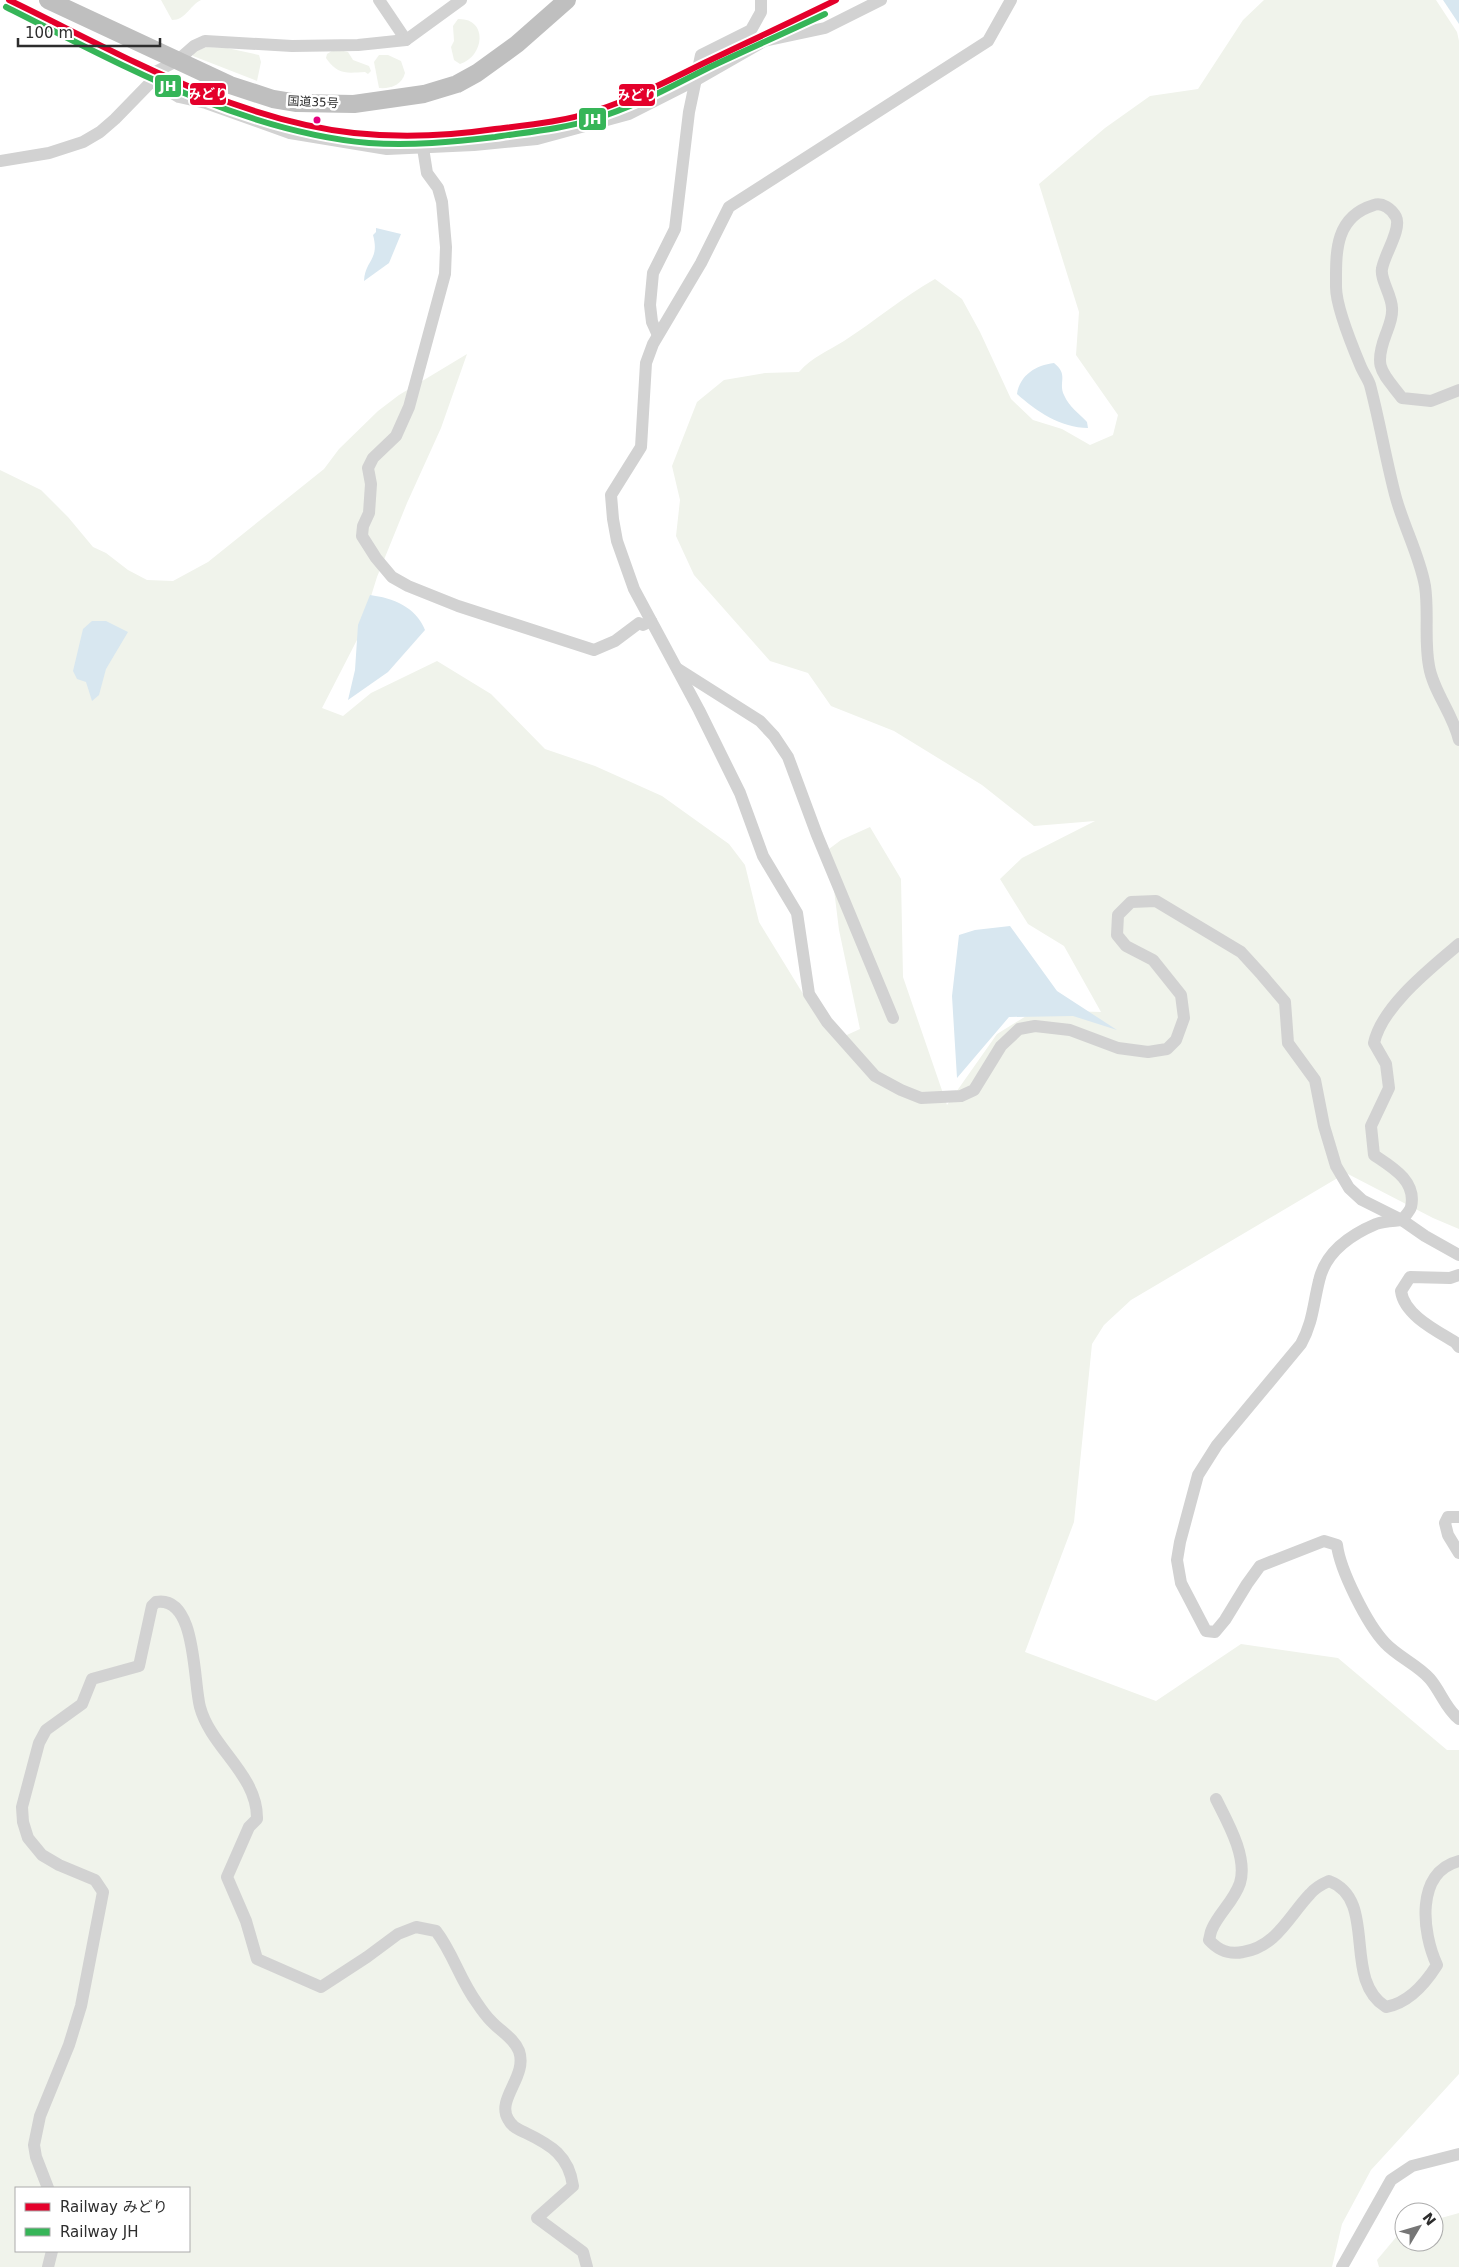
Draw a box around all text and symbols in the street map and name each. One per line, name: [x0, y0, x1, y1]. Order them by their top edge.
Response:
scale bar: [18, 15, 160, 47]
text: 100 m: [25, 24, 73, 42]
line badge: JH: [154, 74, 182, 98]
text: JH: [159, 78, 176, 94]
line badge: みどり: [189, 82, 227, 106]
line badge: みどり: [618, 83, 656, 107]
text: みどり: [187, 86, 229, 102]
text: みどり: [616, 87, 658, 103]
street label: 国道35号: [287, 94, 339, 110]
line badge: JH: [578, 107, 607, 131]
text: JH: [584, 111, 601, 127]
unlabelled marker: [312, 115, 322, 125]
legend: [15, 2187, 190, 2252]
text: Railway みどり: [60, 2198, 168, 2216]
north arrow: [1394, 2202, 1444, 2252]
text: N: [1419, 2209, 1439, 2229]
text: Railway JH: [60, 2223, 138, 2241]

